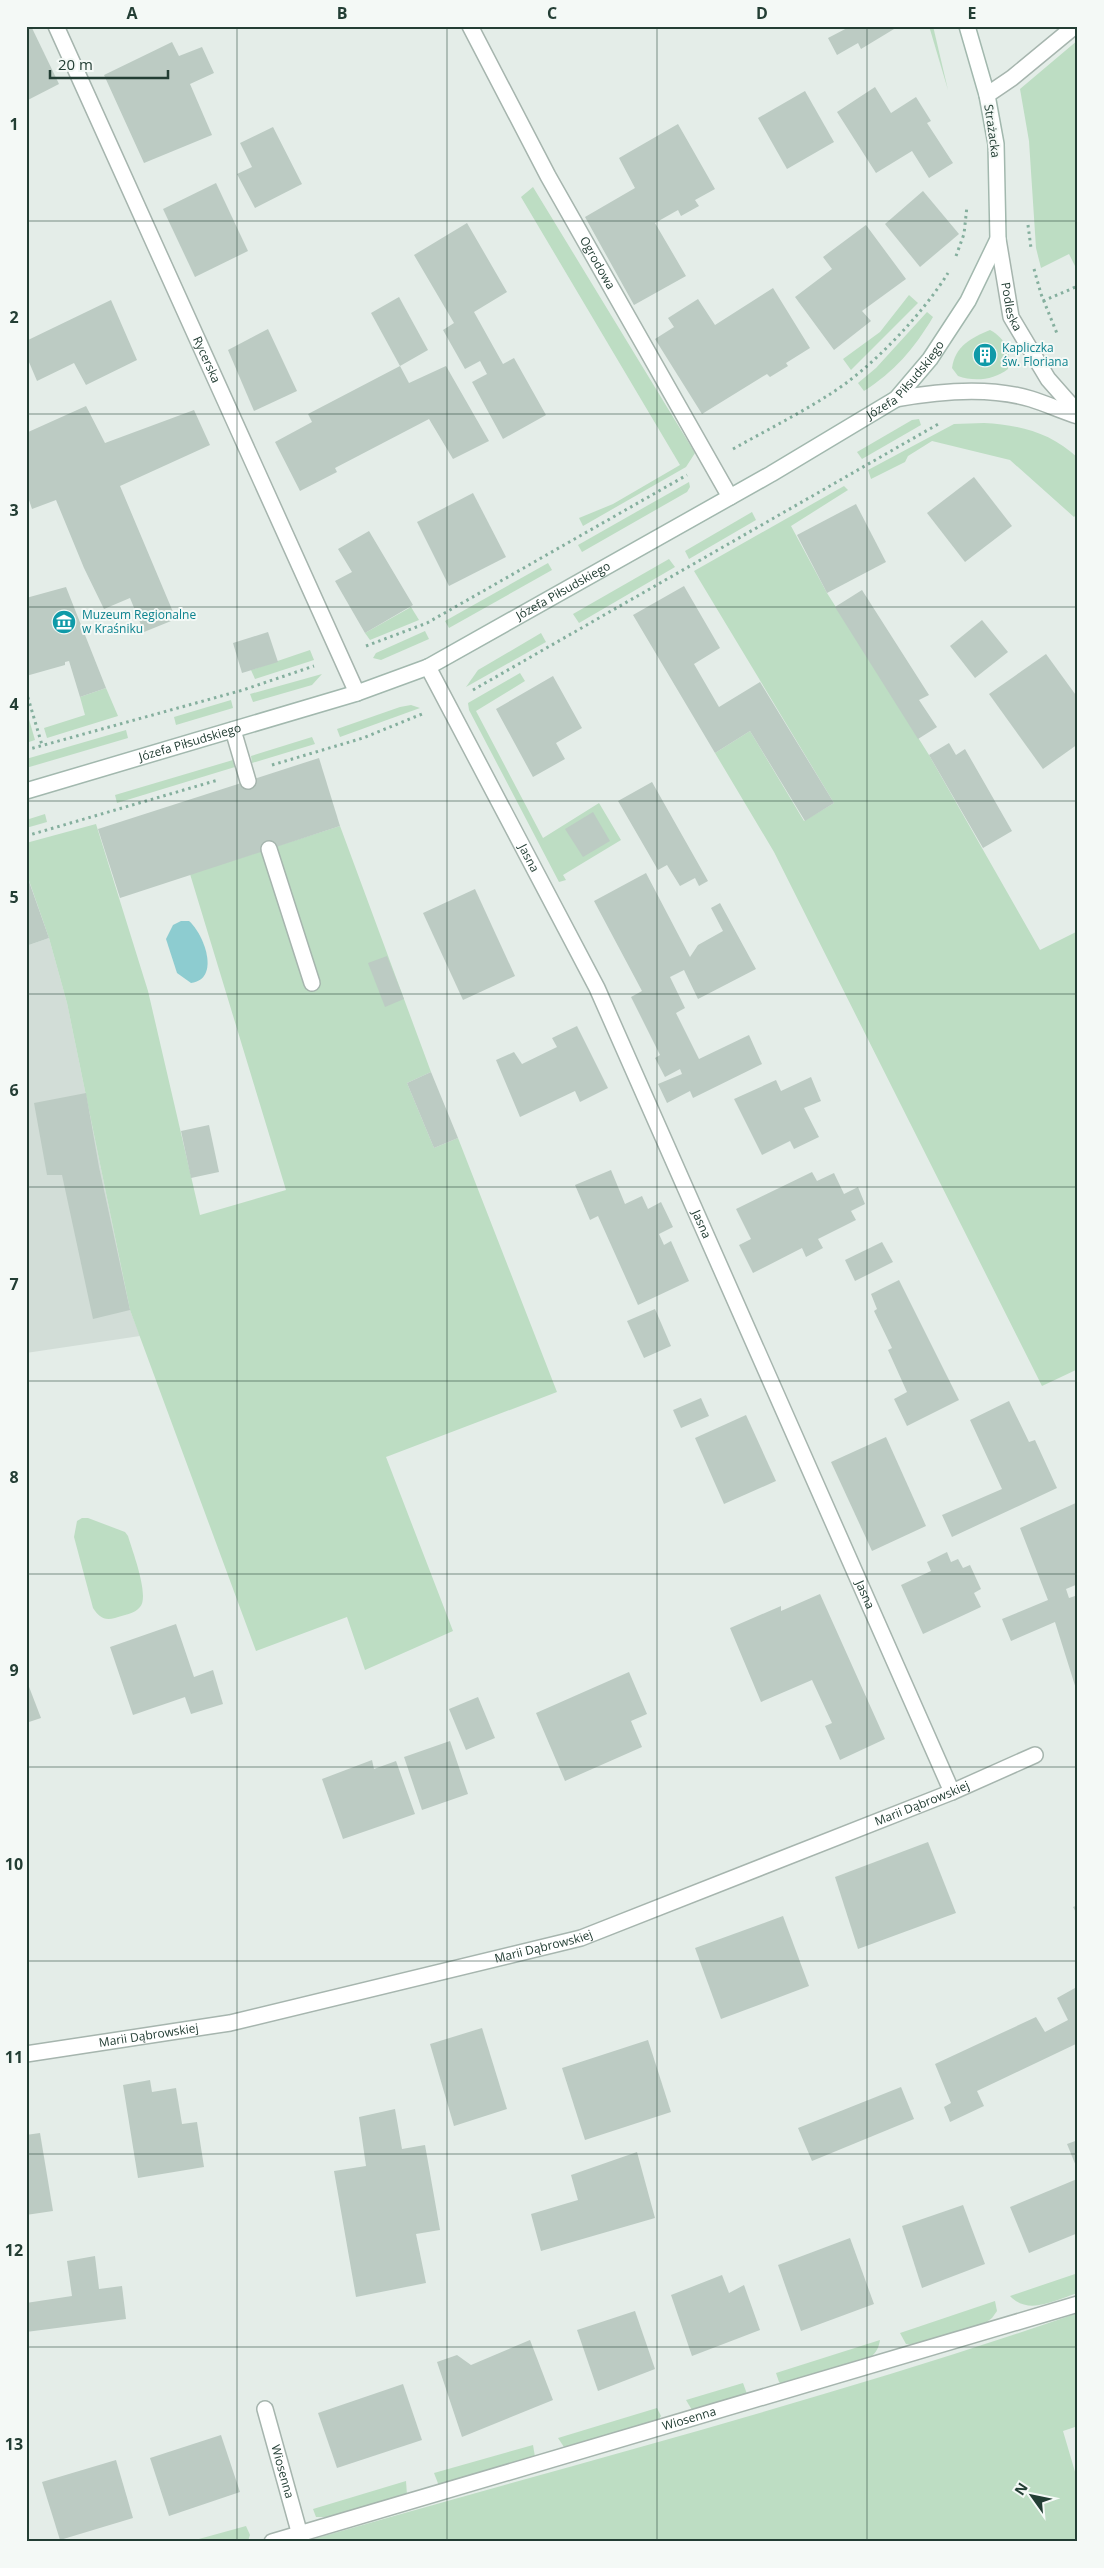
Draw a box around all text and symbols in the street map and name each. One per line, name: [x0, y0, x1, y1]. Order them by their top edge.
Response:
text: A: [126, 2, 138, 24]
text: B: [337, 2, 347, 24]
text: C: [547, 2, 557, 24]
text: D: [756, 2, 768, 24]
text: E: [968, 2, 977, 24]
scale bar: [50, 48, 168, 80]
text: 20 m: [58, 54, 93, 74]
street label: Strażacka: [980, 103, 1005, 159]
text: 1: [9, 113, 19, 135]
street label: Ogrodowa: [576, 233, 620, 292]
street label: Podleska: [997, 281, 1026, 334]
text: 2: [9, 306, 19, 328]
street label: Rycerska: [189, 333, 225, 385]
street label: Józefa Piłsudskiego: [862, 337, 948, 423]
place label: Kapliczka św. Floriana: [1002, 339, 1068, 370]
building icon: Kapliczka św. Floriana: [972, 342, 998, 368]
text: 3: [9, 499, 19, 521]
street label: Józefa Piłsudskiego: [512, 557, 613, 624]
place label: Muzeum Regionalne w Kraśniku: [82, 606, 196, 637]
museum icon: Muzeum Regionalne w Kraśniku: [51, 609, 77, 635]
text: 4: [9, 693, 19, 715]
street label: Józefa Piłsudskiego: [136, 719, 243, 765]
street label: Jasna: [514, 840, 543, 875]
text: 5: [9, 886, 19, 908]
text: 6: [9, 1079, 19, 1101]
street label: Jasna: [688, 1206, 716, 1241]
text: 7: [9, 1273, 19, 1295]
text: 8: [9, 1466, 19, 1488]
street label: Jasna: [851, 1577, 879, 1612]
text: 9: [9, 1659, 19, 1681]
street label: Marii Dąbrowskiej: [872, 1776, 972, 1830]
text: 10: [5, 1853, 23, 1875]
street label: Marii Dąbrowskiej: [493, 1925, 595, 1967]
street label: Marii Dąbrowskiej: [98, 2019, 200, 2051]
text: 11: [5, 2046, 23, 2068]
text: 12: [5, 2239, 23, 2261]
street label: Wiosenna: [660, 2402, 718, 2434]
text: 13: [5, 2433, 23, 2455]
street label: Wiosenna: [267, 2443, 298, 2500]
north arrow: [1006, 2470, 1056, 2520]
text: N: [1010, 2479, 1032, 2499]

